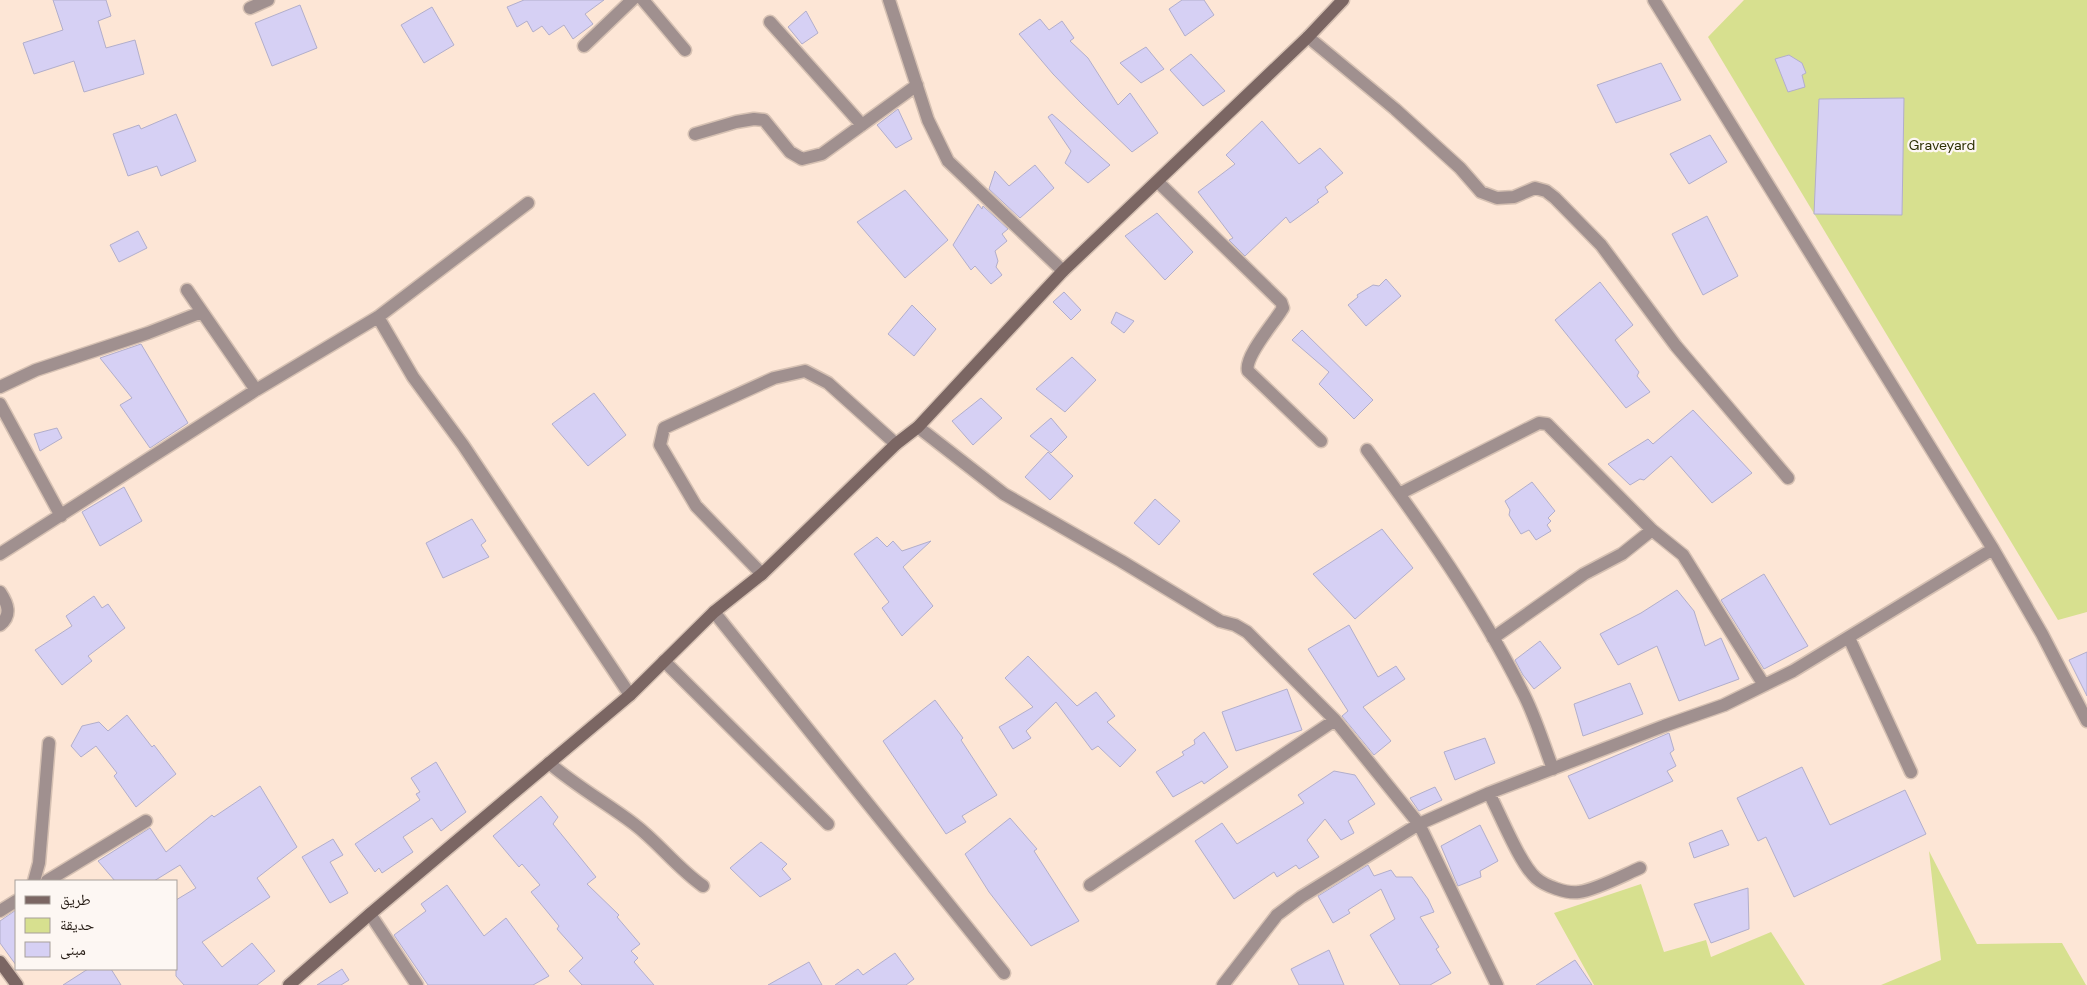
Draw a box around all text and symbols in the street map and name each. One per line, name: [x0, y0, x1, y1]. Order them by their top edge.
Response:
park label: Graveyard: [1909, 136, 1975, 154]
legend: [15, 880, 178, 970]
text: طريق: [60, 890, 91, 910]
text: حديقة: [60, 915, 95, 935]
text: مبنى: [60, 940, 86, 960]

